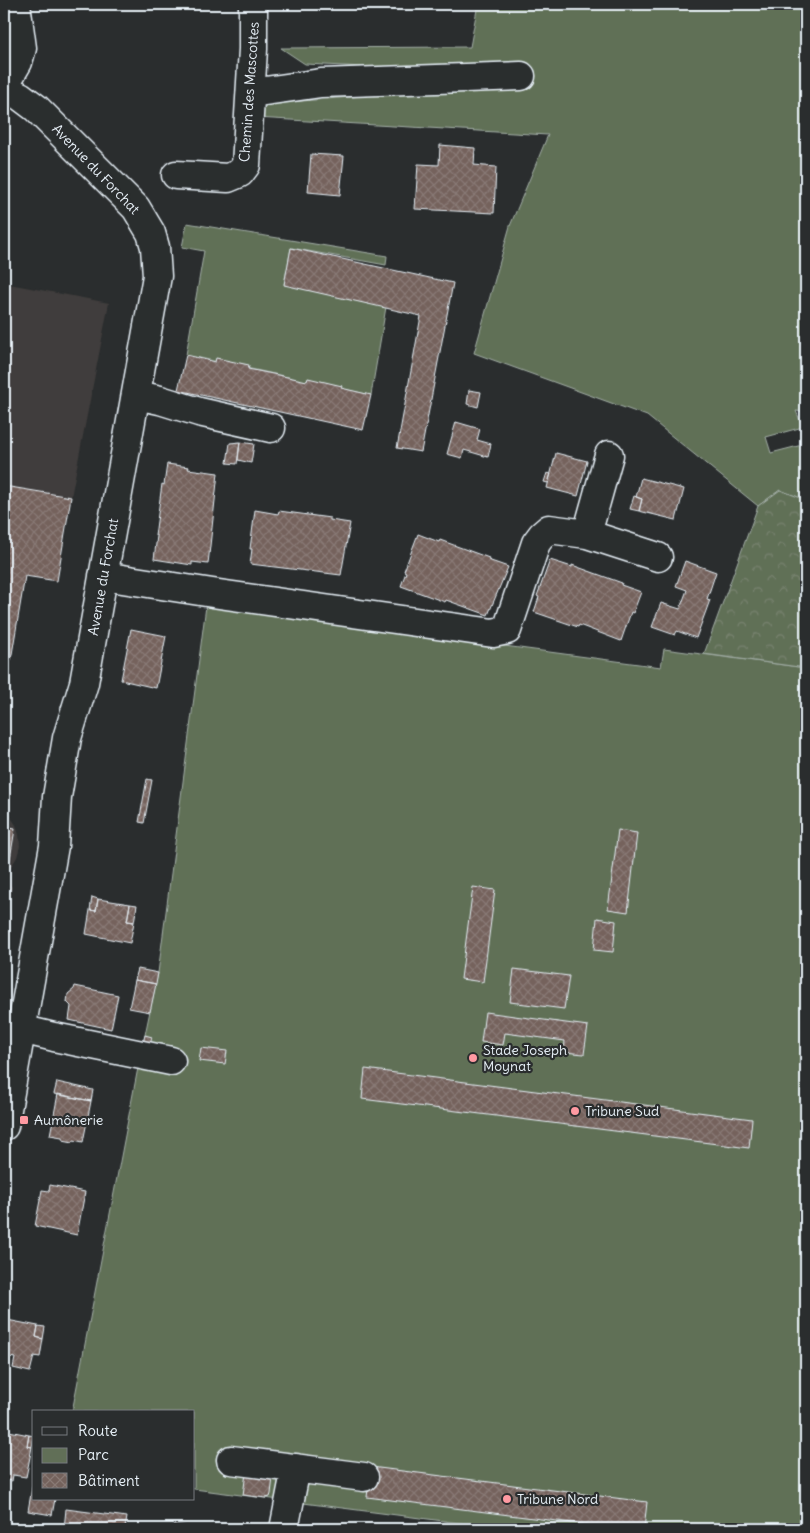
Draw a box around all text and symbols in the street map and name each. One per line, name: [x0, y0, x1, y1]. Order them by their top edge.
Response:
street label: Chemin des Mascottes: [235, 21, 263, 163]
street label: Avenue du Forchat: [48, 120, 144, 218]
street label: Avenue du Forchat: [84, 517, 122, 637]
place label: Stade Joseph Moynat: [483, 1041, 567, 1075]
marker: Stade Joseph Moynat: [467, 1052, 479, 1064]
place label: Tribune Sud: [585, 1102, 659, 1120]
marker: Tribune Sud: [569, 1105, 581, 1117]
place label: Aumônerie: [34, 1111, 103, 1129]
marker: Aumônerie: [18, 1114, 30, 1126]
legend: [32, 1410, 195, 1500]
text: Route: [78, 1421, 118, 1440]
text: Parc: [78, 1445, 109, 1464]
text: Bâtiment: [78, 1471, 140, 1490]
place label: Tribune Nord: [517, 1490, 598, 1508]
marker: Tribune Nord: [501, 1493, 513, 1505]

